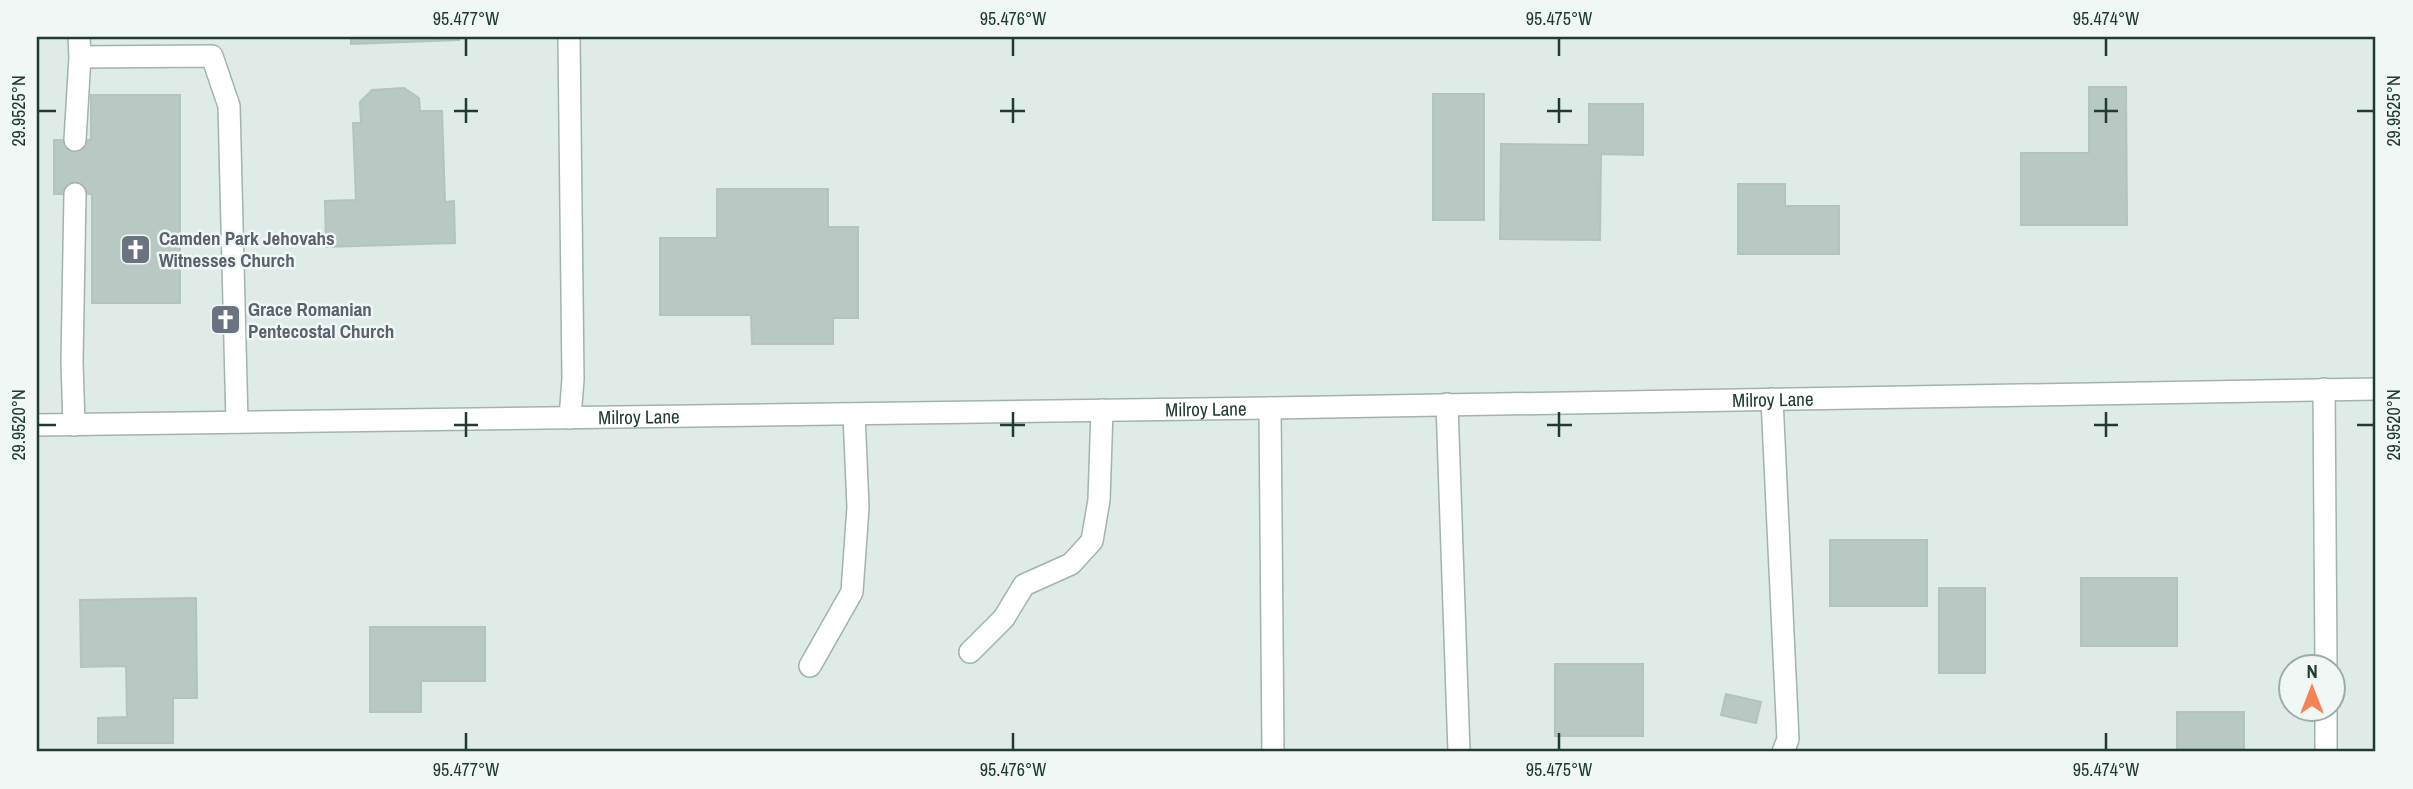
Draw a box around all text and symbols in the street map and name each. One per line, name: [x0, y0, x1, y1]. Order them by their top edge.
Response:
text: 95.477°W: [433, 6, 499, 31]
text: 95.476°W: [980, 6, 1046, 31]
text: 95.475°W: [1526, 6, 1592, 31]
text: 95.474°W: [2073, 6, 2139, 31]
text: 29.9525°N: [6, 75, 31, 147]
text: 29.9525°N: [2381, 75, 2406, 147]
place label: Camden Park Jehovahs Witnesses Church: [159, 225, 335, 273]
church icon: Camden Park Jehovahs Witnesses Church: [119, 232, 153, 266]
place label: Grace Romanian Pentecostal Church: [248, 296, 394, 344]
church icon: Grace Romanian Pentecostal Church: [208, 303, 242, 337]
street label: Milroy Lane: [1732, 386, 1814, 413]
text: 29.9520°N: [6, 389, 31, 461]
text: 29.9520°N: [2381, 389, 2406, 461]
street label: Milroy Lane: [1165, 395, 1247, 422]
street label: Milroy Lane: [598, 403, 680, 430]
north arrow: [2276, 652, 2346, 722]
text: N: [2306, 658, 2318, 684]
text: 95.477°W: [433, 757, 499, 782]
text: 95.476°W: [980, 757, 1046, 782]
text: 95.475°W: [1526, 757, 1592, 782]
text: 95.474°W: [2073, 757, 2139, 782]

